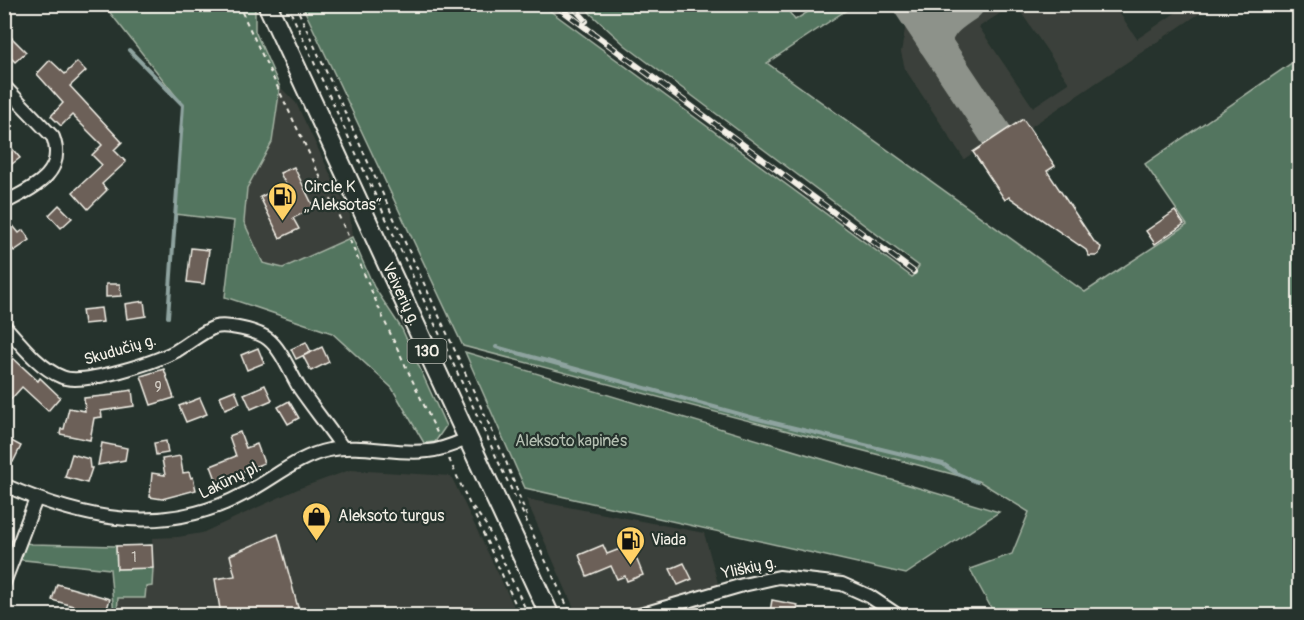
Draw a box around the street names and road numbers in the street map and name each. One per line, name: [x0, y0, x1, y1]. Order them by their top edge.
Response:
street label: Veiverių g.: [378, 259, 424, 329]
street label: Skudučių g.: [81, 330, 159, 370]
road number: 130: [408, 339, 446, 363]
street label: Lakūnų pl.: [195, 456, 265, 504]
street label: Yliškių g.: [719, 552, 778, 584]

